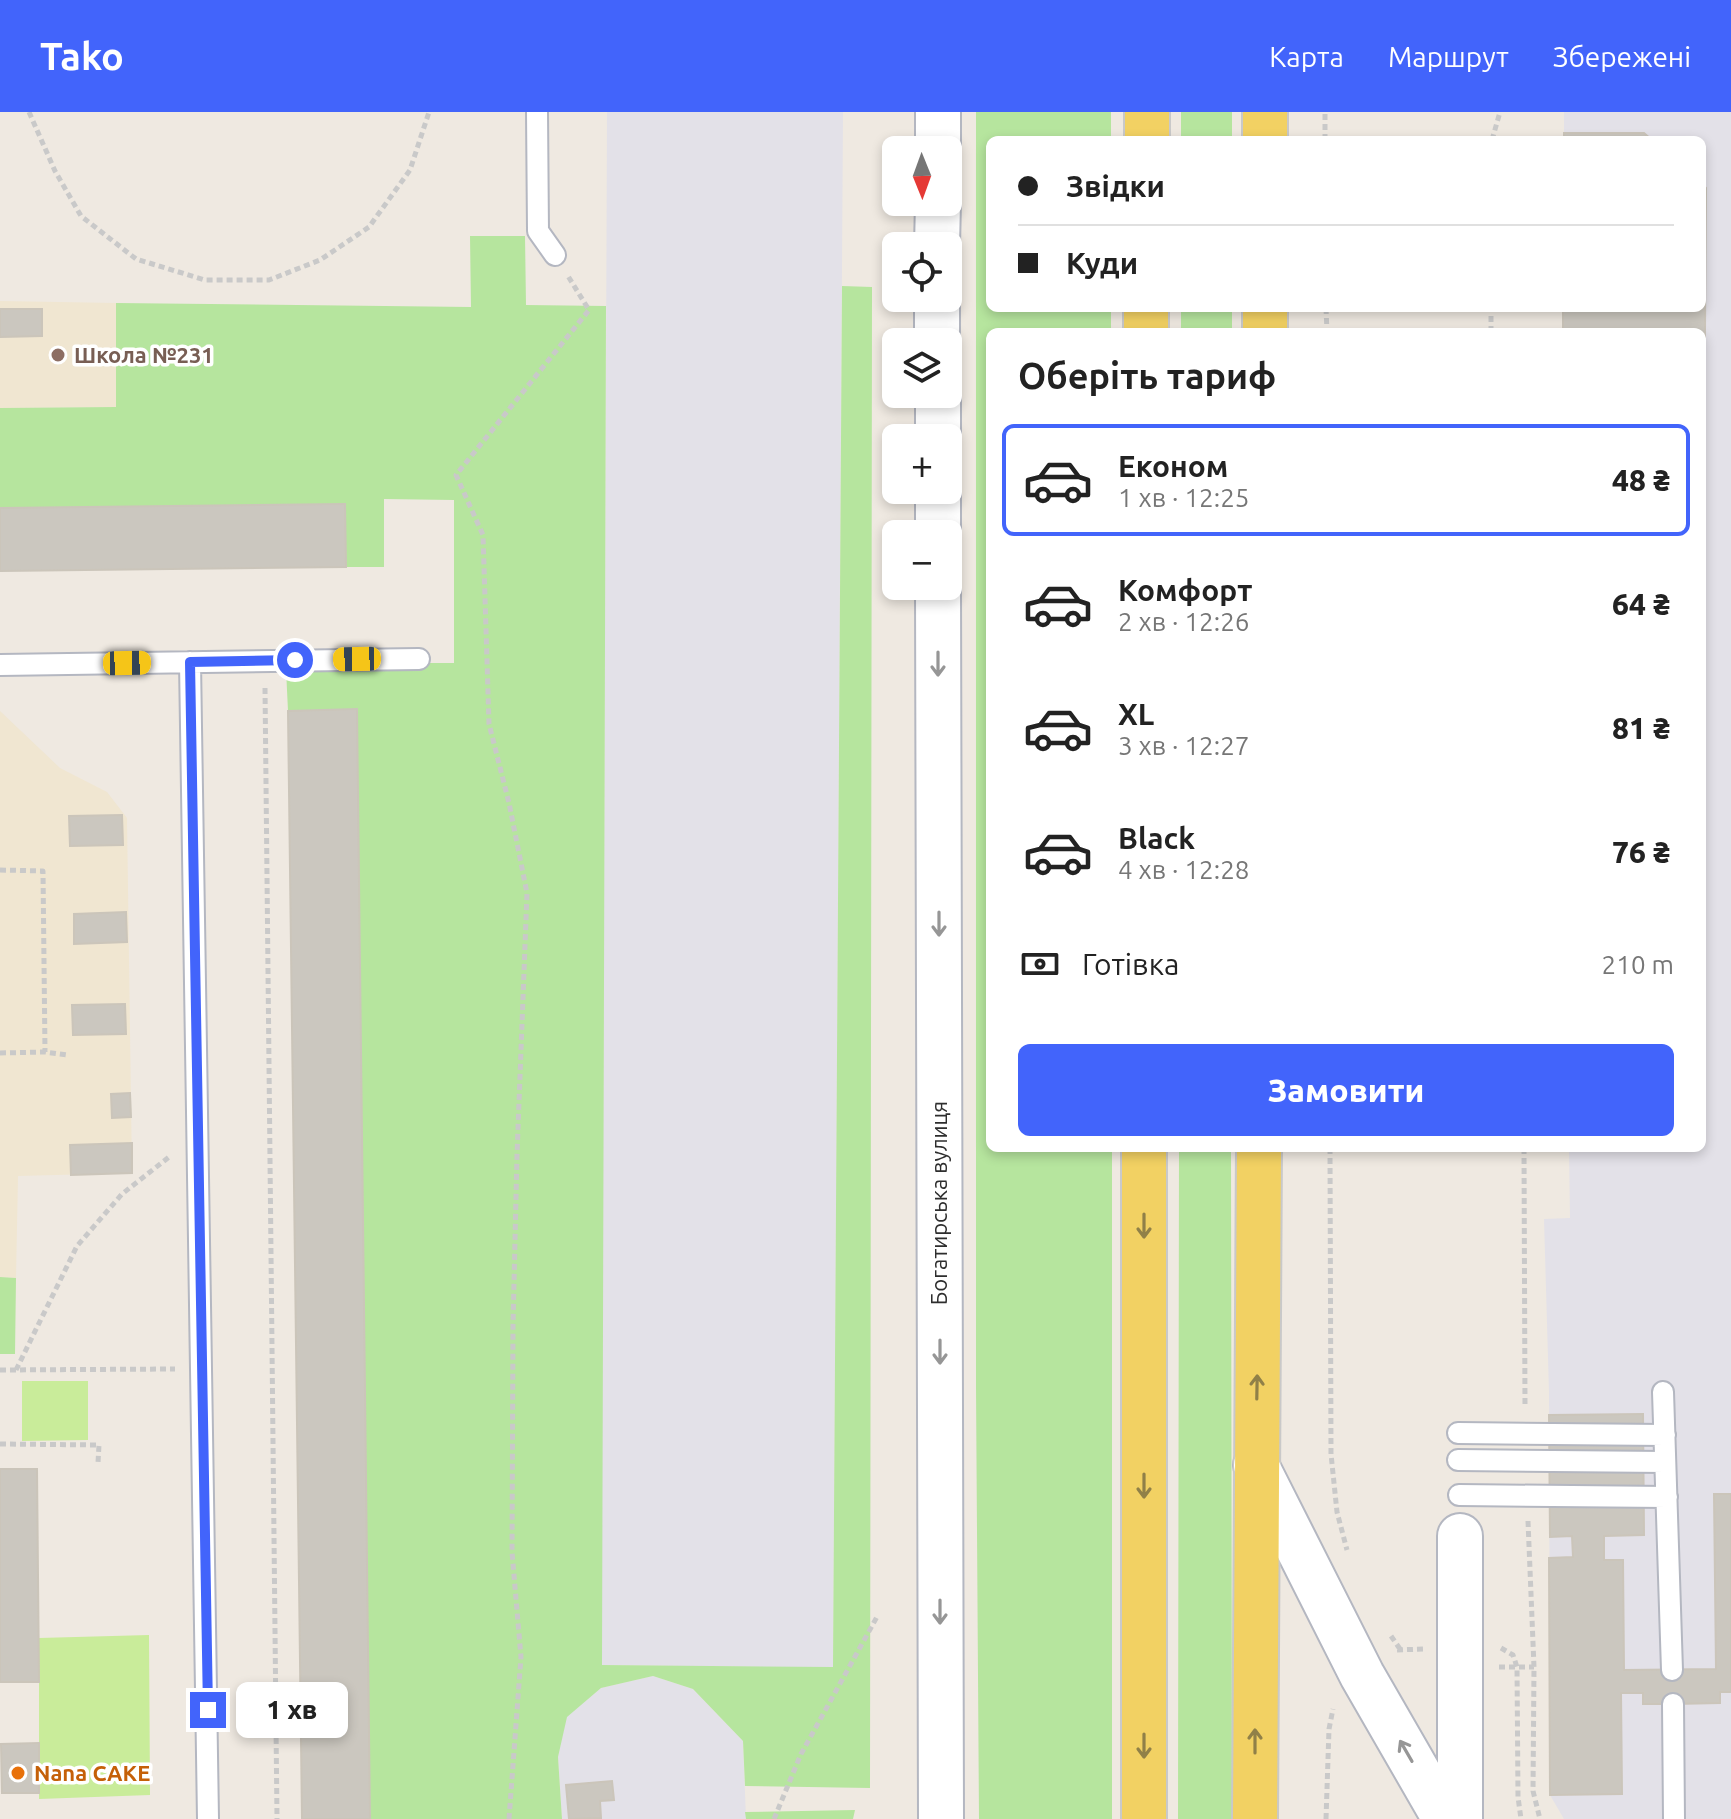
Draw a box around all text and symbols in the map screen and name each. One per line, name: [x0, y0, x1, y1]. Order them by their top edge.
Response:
text: Tako: [40, 35, 124, 77]
text: Карта: [1269, 41, 1344, 72]
text: Маршрут: [1388, 41, 1509, 72]
text: Збережені: [1553, 41, 1691, 72]
north arrow: [882, 136, 962, 216]
map controls: [882, 136, 962, 600]
text: Звідки: [1066, 169, 1165, 203]
button: locate: [882, 232, 962, 312]
text: Куди: [1066, 246, 1138, 280]
button: layers: [882, 328, 962, 408]
place label: Школа №231: [74, 342, 214, 367]
marker: Школа №231: [49, 346, 67, 364]
text: Оберіть тариф: [1018, 355, 1276, 396]
button: +: [882, 424, 962, 504]
icon: car: [1022, 444, 1094, 516]
text: Економ: [1118, 449, 1228, 483]
text: 48 ₴: [1612, 463, 1670, 497]
text: 1 хв · 12:25: [1118, 483, 1249, 512]
button: −: [882, 520, 962, 600]
icon: car: [1022, 568, 1094, 640]
text: Комфорт: [1118, 573, 1252, 607]
text: 64 ₴: [1612, 587, 1670, 621]
text: 2 хв · 12:26: [1118, 607, 1249, 636]
route start: [277, 642, 313, 678]
car: [333, 647, 381, 671]
one-way arrow: [930, 650, 946, 677]
car: [103, 651, 151, 675]
icon: car: [1022, 692, 1094, 764]
text: XL: [1118, 697, 1154, 731]
text: 81 ₴: [1612, 711, 1670, 745]
text: 3 хв · 12:27: [1118, 731, 1249, 760]
icon: car: [1022, 816, 1094, 888]
text: Black: [1118, 821, 1195, 855]
text: 76 ₴: [1612, 835, 1670, 869]
text: 4 хв · 12:28: [1118, 855, 1249, 884]
one-way arrow: [931, 910, 947, 937]
icon: cash: [1018, 942, 1062, 986]
text: Готівка: [1082, 947, 1179, 981]
text: 210 m: [1602, 950, 1674, 979]
button: Замовити: [1018, 1044, 1674, 1136]
street label: Богатирська вулиця: [926, 1101, 951, 1305]
one-way arrow: [1136, 1212, 1152, 1239]
one-way arrow: [932, 1338, 948, 1365]
one-way arrow: [1249, 1374, 1265, 1401]
one-way arrow: [1136, 1472, 1152, 1499]
one-way arrow: [932, 1598, 948, 1625]
callout: 1 хв: [236, 1682, 348, 1738]
route end: [190, 1692, 226, 1728]
text: 1 хв: [267, 1695, 317, 1724]
one-way arrow: [1247, 1728, 1263, 1755]
one-way arrow: [1136, 1732, 1152, 1759]
one-way arrow: [1398, 1740, 1413, 1764]
place label: Nana CAKE: [34, 1760, 150, 1785]
marker: Nana CAKE: [9, 1764, 27, 1782]

